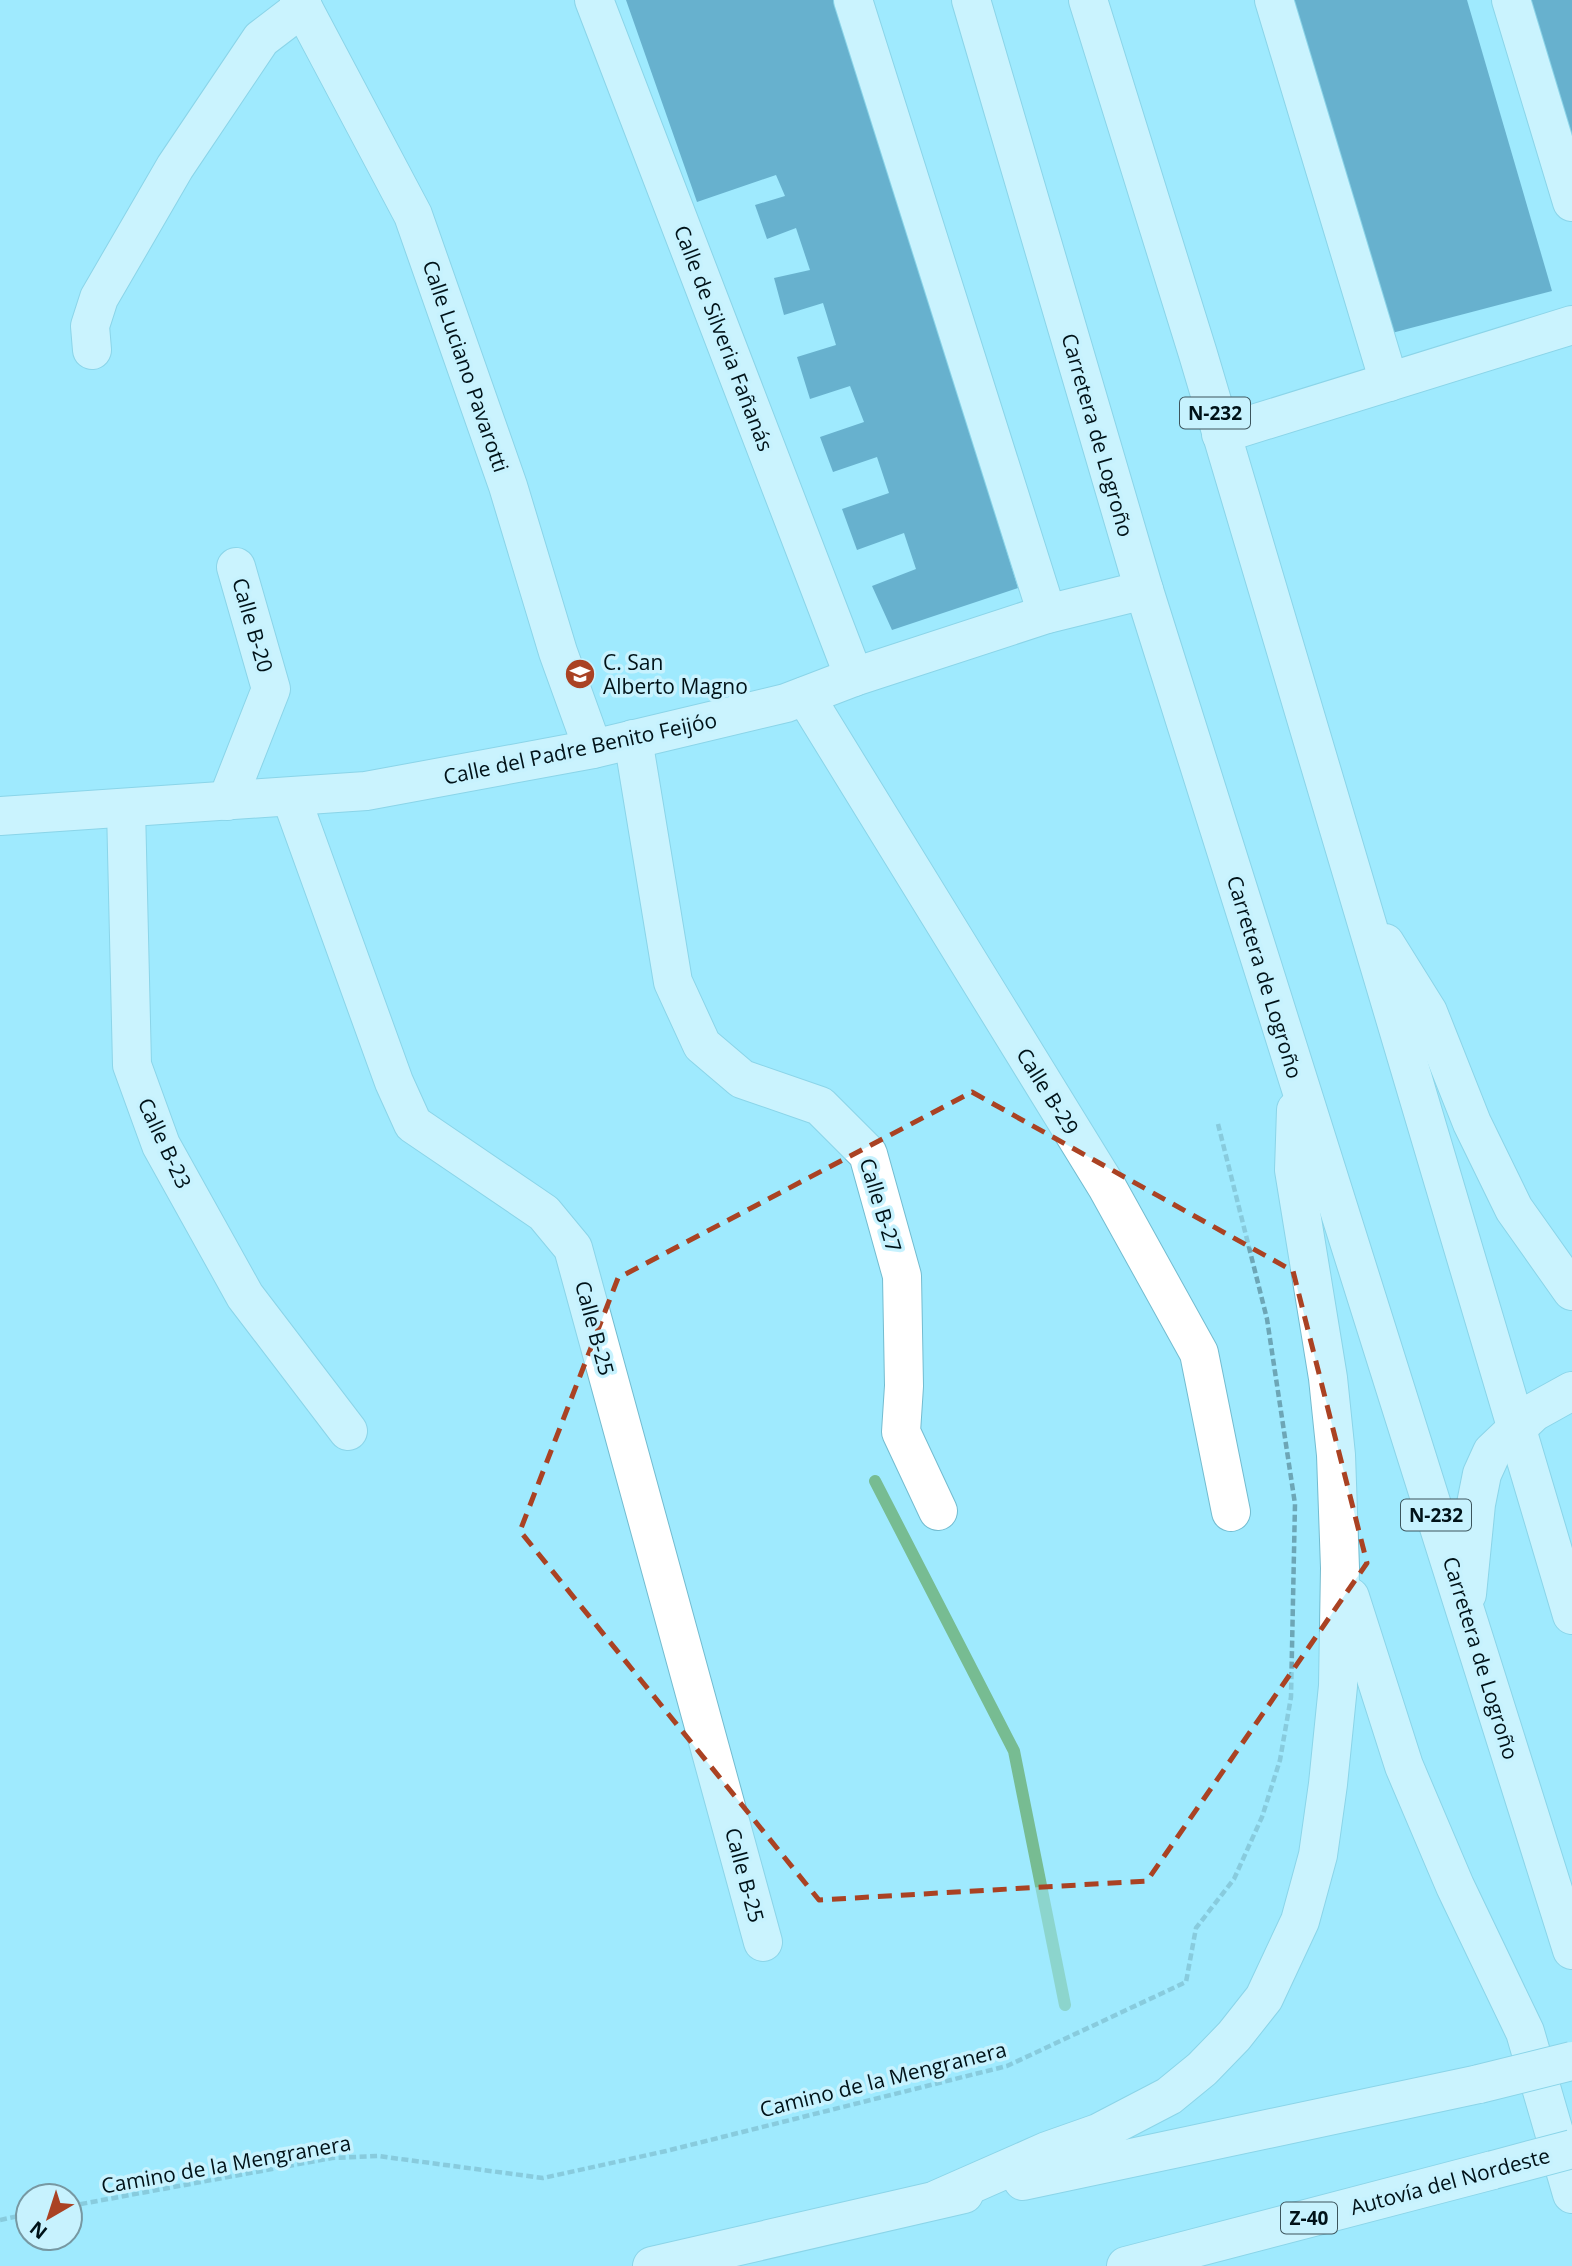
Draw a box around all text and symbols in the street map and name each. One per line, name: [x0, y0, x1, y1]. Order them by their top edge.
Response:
street label: Calle de Silveria Fañanás: [668, 221, 780, 455]
street label: Calle Luciano Pavarotti: [417, 256, 515, 476]
street label: Carretera de Logroño: [1056, 330, 1140, 540]
road number: N-232: [1180, 398, 1250, 428]
street label: Calle B-20: [226, 574, 280, 676]
place label: C. San Alberto Magno: [603, 648, 748, 700]
school or university icon: C. San Alberto Magno: [563, 657, 597, 691]
street label: Calle del Padre Benito Feijóo: [441, 705, 719, 791]
street label: Carretera de Logroño: [1221, 872, 1309, 1082]
street label: Calle B-29: [1010, 1042, 1086, 1140]
street label: Calle B-23: [132, 1093, 198, 1193]
street label: Calle B-27: [853, 1154, 909, 1256]
street label: Calle B-25: [569, 1277, 621, 1379]
road number: N-232: [1401, 1499, 1471, 1530]
street label: Carretera de Logroño: [1437, 1553, 1525, 1763]
street label: Calle B-25: [719, 1824, 771, 1926]
street label: Camino de la Mengranera: [757, 2035, 1009, 2123]
street label: Camino de la Mengranera: [99, 2128, 353, 2200]
street label: Autovía del Nordeste: [1347, 2141, 1553, 2221]
north arrow: [14, 2182, 84, 2252]
road number: Z-40: [1281, 2202, 1337, 2234]
text: N: [24, 2215, 52, 2245]

